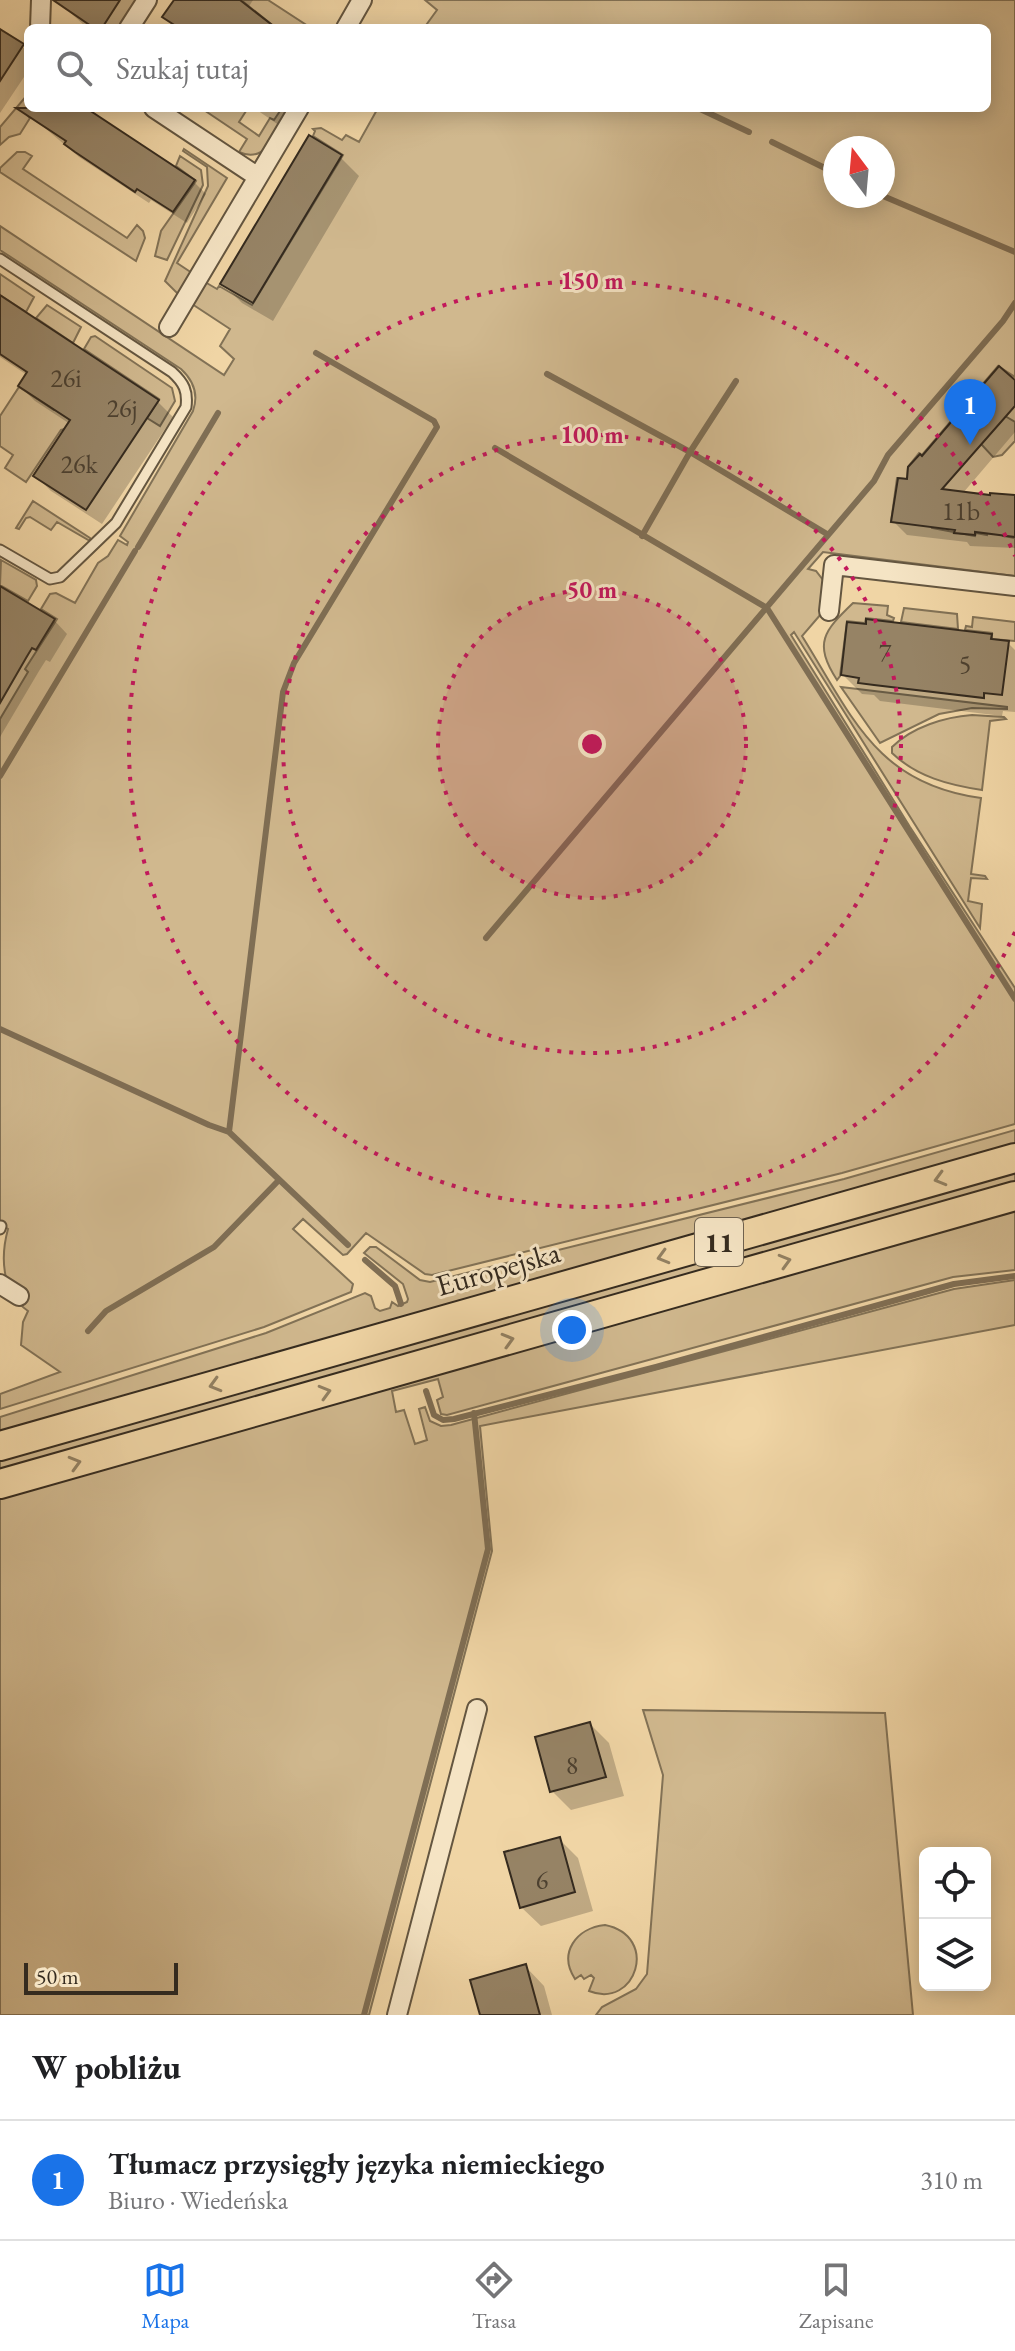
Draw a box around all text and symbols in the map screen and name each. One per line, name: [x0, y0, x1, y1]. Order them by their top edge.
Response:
search box: [24, 24, 991, 112]
icon: search: [52, 46, 96, 90]
text: Szukaj tutaj: [116, 49, 249, 88]
north arrow: [823, 136, 895, 208]
text: 150 m: [560, 265, 624, 296]
house number: 26i: [50, 361, 82, 395]
pin: 1: [944, 379, 996, 445]
house number: 26j: [107, 391, 137, 425]
text: 100 m: [560, 419, 624, 450]
house number: 26k: [60, 447, 98, 481]
house number: 11b: [942, 494, 980, 528]
text: 50 m: [567, 574, 617, 605]
house number: 7: [879, 636, 892, 670]
house number: 5: [959, 647, 971, 681]
centre of rings: [578, 730, 606, 758]
one-way arrow: [933, 1170, 947, 1186]
road number: 11: [695, 1218, 743, 1266]
street label: Europejska: [431, 1232, 564, 1305]
one-way arrow: [656, 1248, 670, 1265]
one-way arrow: [777, 1254, 791, 1270]
your location: [552, 1310, 592, 1350]
one-way arrow: [500, 1333, 514, 1349]
one-way arrow: [209, 1376, 223, 1392]
one-way arrow: [318, 1385, 332, 1401]
one-way arrow: [68, 1456, 82, 1472]
house number: 8: [566, 1748, 578, 1782]
map controls: [919, 1847, 991, 1991]
button: locate: [919, 1847, 991, 1919]
house number: 6: [536, 1863, 548, 1897]
button: layers: [919, 1919, 991, 1991]
scale bar: [24, 1959, 178, 1995]
text: 50 m: [36, 1962, 79, 1991]
text: W pobliżu: [32, 2045, 181, 2089]
text: Tłumacz przysięgły języka niemieckiego: [108, 2144, 605, 2183]
text: 1: [51, 2163, 65, 2197]
text: 310 m: [920, 2163, 983, 2197]
text: Biuro · Wiedeńska: [108, 2183, 288, 2217]
tab: Mapa: [141, 2258, 189, 2335]
tab: Trasa: [472, 2258, 516, 2335]
tab: Zapisane: [799, 2258, 874, 2335]

